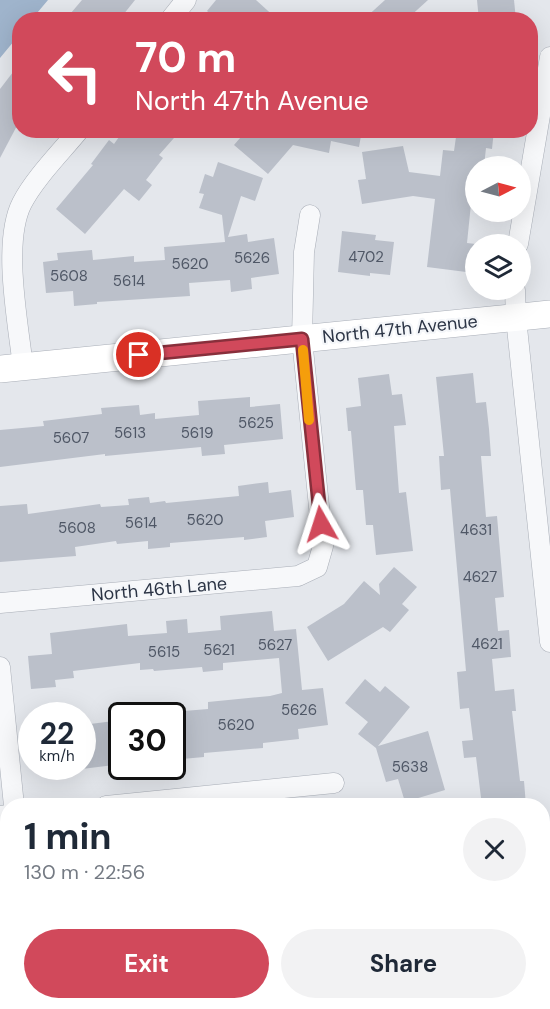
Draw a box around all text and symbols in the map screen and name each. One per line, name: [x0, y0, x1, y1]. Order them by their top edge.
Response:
text: 70 m: [135, 30, 236, 85]
icon: left: [36, 36, 114, 114]
text: North 47th Avenue: [135, 83, 369, 118]
north arrow: [465, 156, 531, 222]
map controls: [465, 156, 531, 300]
button: layers: [465, 234, 531, 300]
house number: 4702: [348, 247, 384, 267]
house number: 5626: [234, 248, 270, 268]
house number: 5620: [172, 254, 208, 274]
house number: 5608: [50, 266, 88, 286]
house number: 5614: [113, 271, 145, 291]
street label: North 47th Avenue: [321, 309, 479, 349]
pin: [113, 329, 164, 380]
icon: arrive: [122, 338, 155, 371]
house number: 5625: [238, 413, 274, 433]
house number: 5613: [114, 423, 146, 443]
house number: 5619: [181, 423, 213, 443]
house number: 5607: [53, 428, 89, 448]
position arrow: [289, 492, 353, 556]
house number: 5620: [187, 510, 223, 530]
house number: 5614: [125, 513, 157, 533]
house number: 5608: [58, 518, 96, 538]
house number: 4631: [460, 520, 492, 540]
house number: 4627: [463, 567, 497, 587]
street label: North 46th Lane: [90, 571, 228, 607]
house number: 4621: [471, 634, 503, 654]
house number: 5627: [258, 635, 292, 655]
house number: 5621: [203, 640, 235, 660]
house number: 5615: [148, 642, 180, 662]
house number: 5626: [281, 700, 317, 720]
speed limit sign: 30: [108, 702, 186, 780]
text: 22: [40, 714, 74, 753]
house number: 5620: [218, 715, 254, 735]
text: km/h: [39, 746, 75, 766]
house number: 5638: [392, 757, 428, 777]
text: 1 min: [24, 813, 112, 860]
button: close: [463, 818, 526, 881]
text: 130 m · 22:56: [24, 859, 145, 885]
button: Exit: [24, 929, 269, 998]
button: Share: [281, 929, 526, 998]

